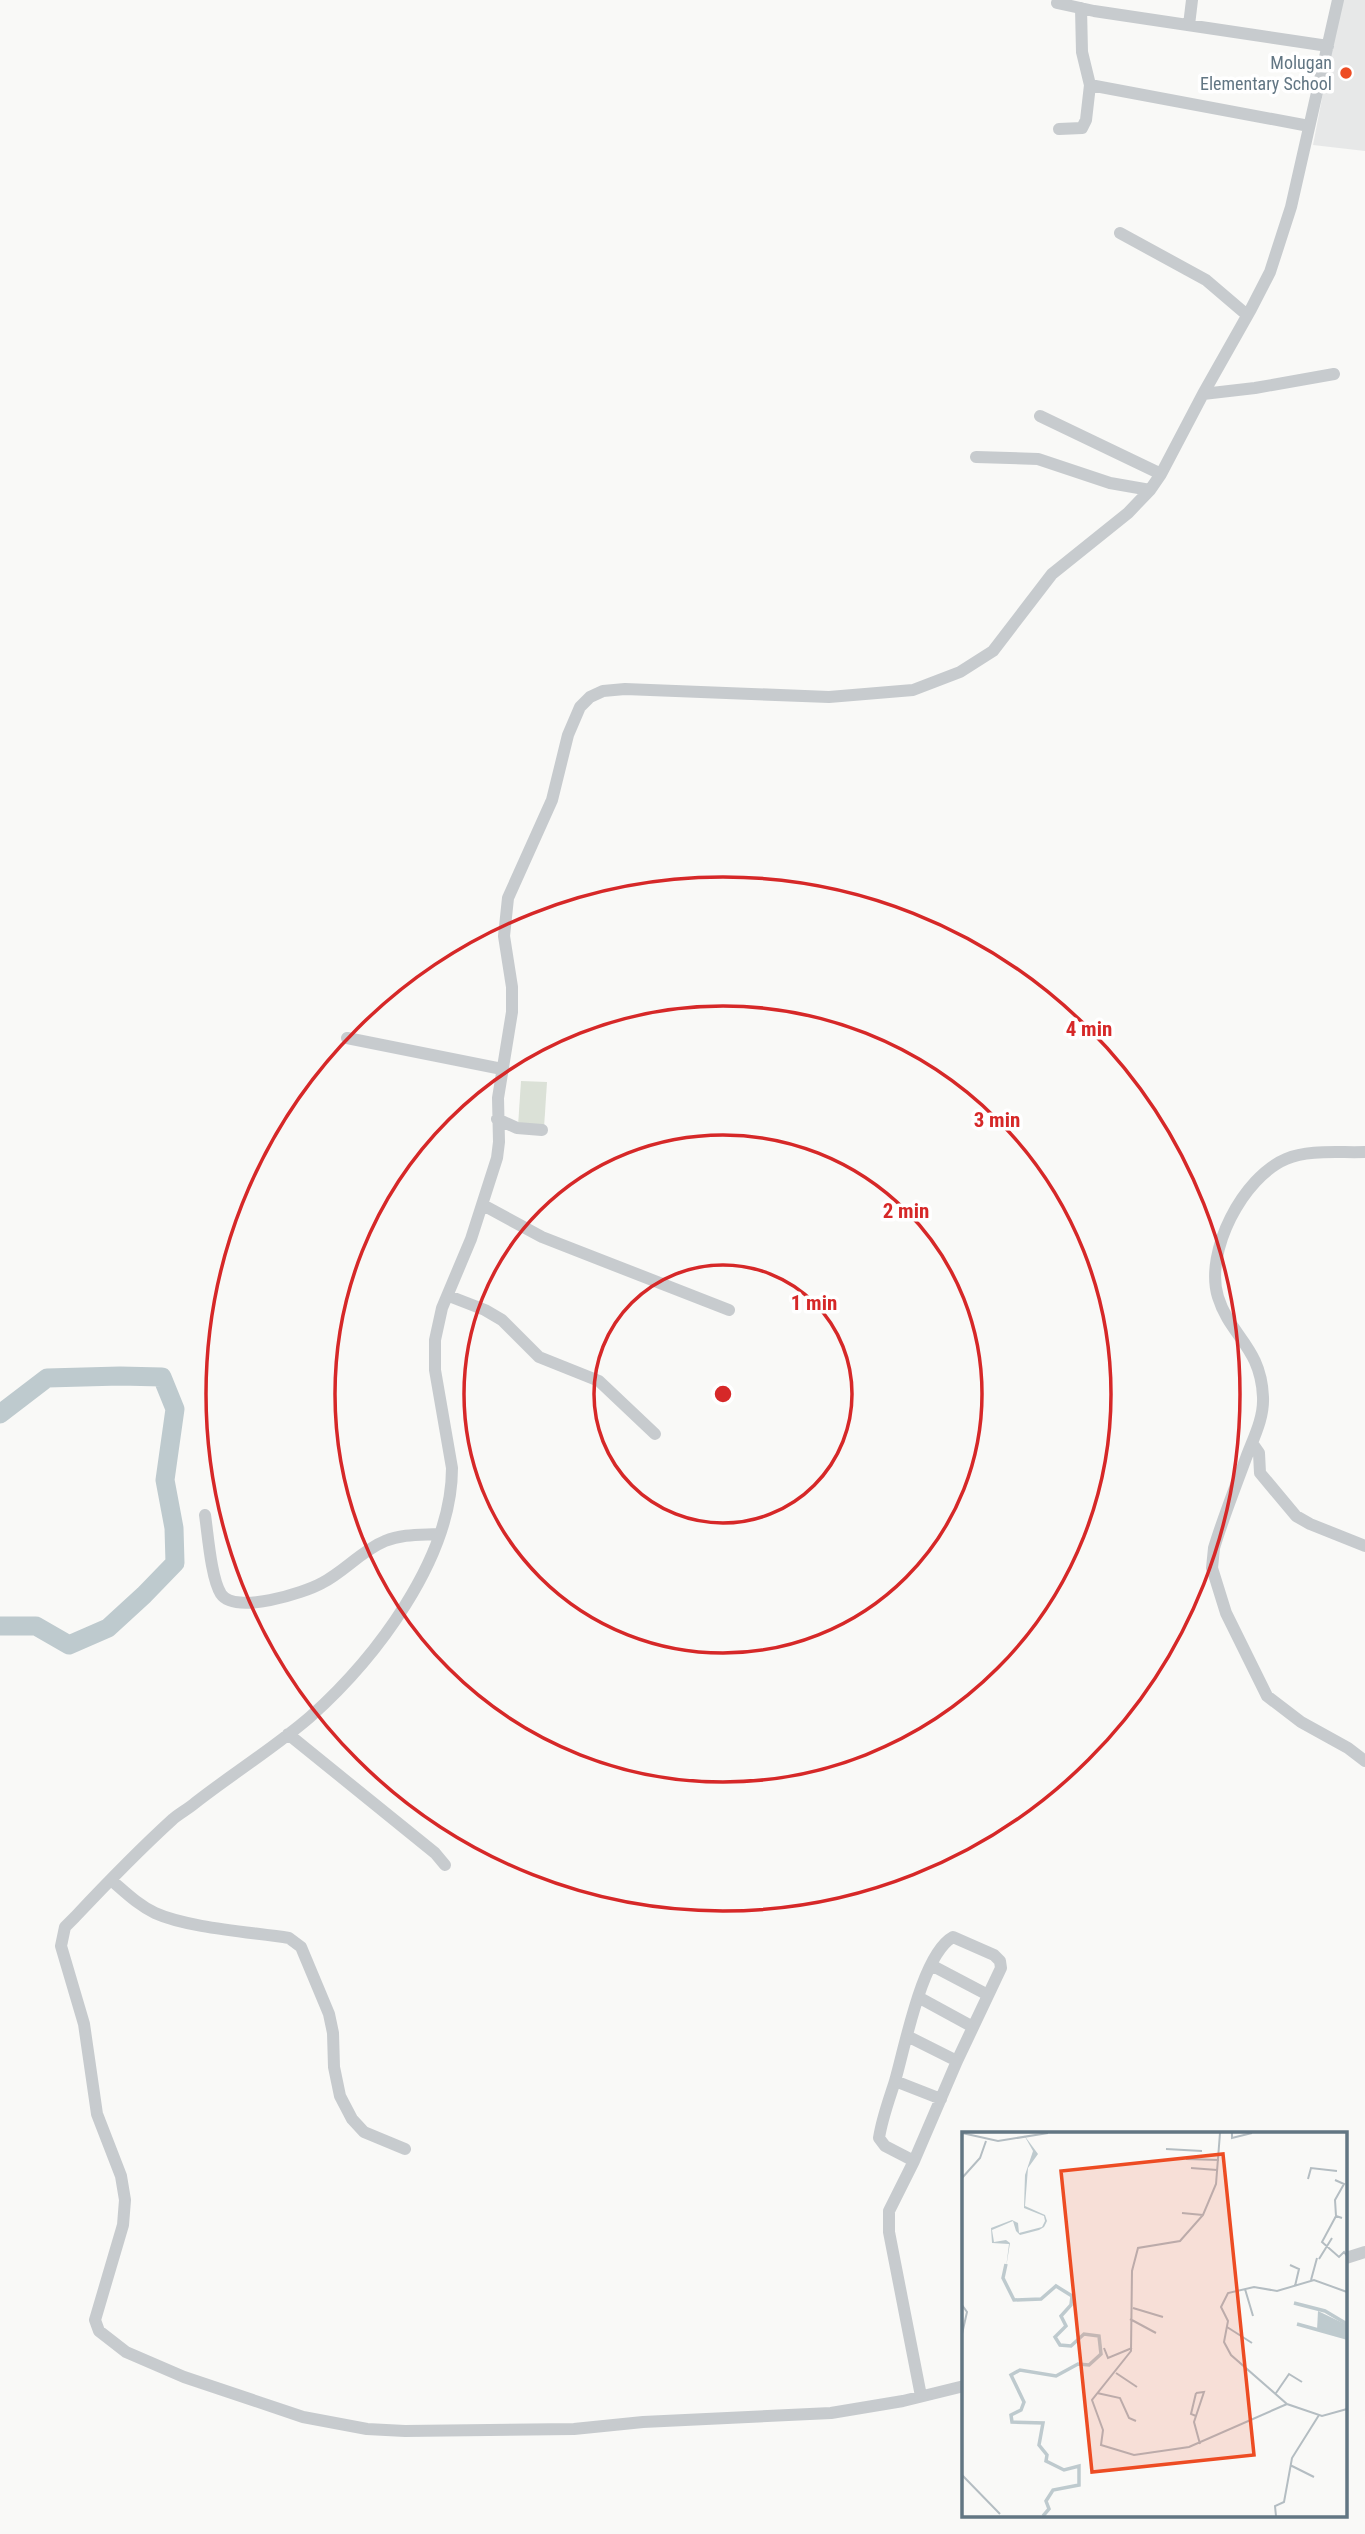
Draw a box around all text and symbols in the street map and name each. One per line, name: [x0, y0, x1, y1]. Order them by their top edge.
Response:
place label: Molugan Elementary School: [1200, 52, 1332, 94]
marker: Molugan Elementary School: [1338, 65, 1354, 81]
text: 4 min: [1066, 1017, 1112, 1041]
text: 3 min: [974, 1108, 1020, 1132]
text: 2 min: [883, 1199, 929, 1223]
text: 1 min: [791, 1291, 837, 1315]
centre of rings: [711, 1382, 735, 1406]
inset map: [962, 2132, 1348, 2516]

